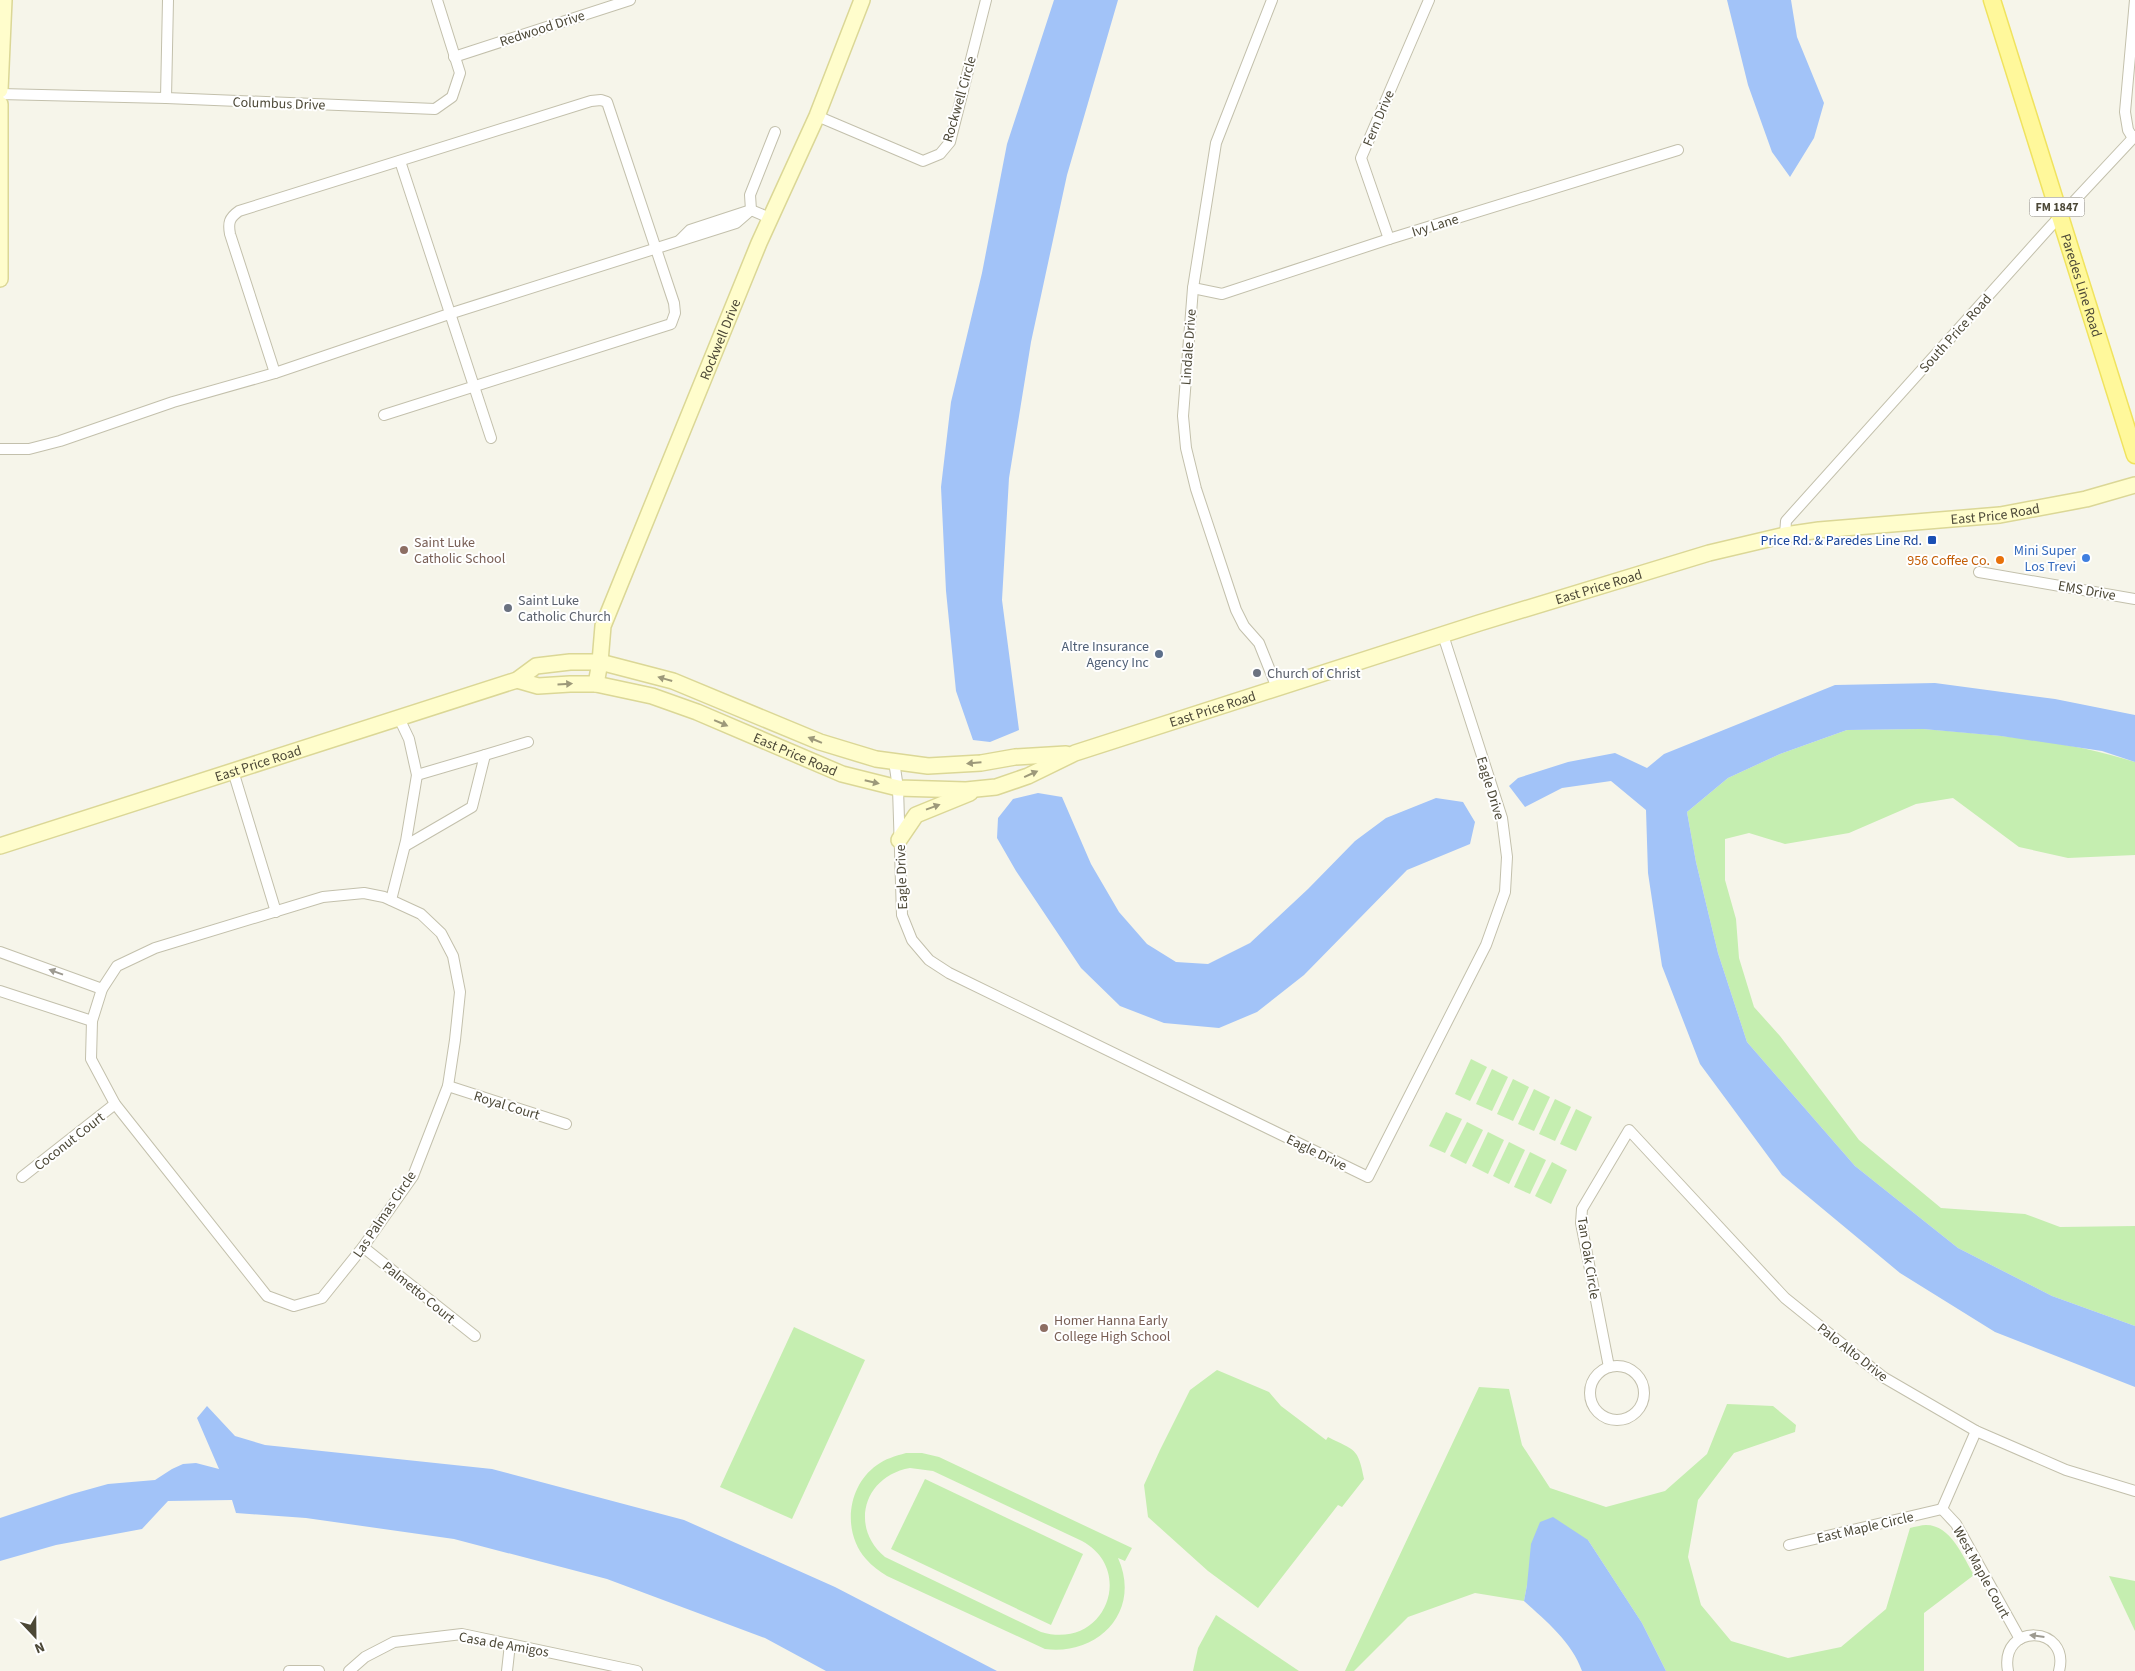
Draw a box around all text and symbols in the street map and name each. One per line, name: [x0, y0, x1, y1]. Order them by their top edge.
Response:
street label: Redwood Drive: [497, 6, 588, 52]
street label: Rockwell Circle: [938, 54, 982, 145]
street label: Fern Drive: [1358, 87, 1400, 150]
street label: Columbus Drive: [232, 92, 326, 116]
road number: FM 1847: [2030, 198, 2084, 216]
street label: Ivy Lane: [1409, 209, 1461, 243]
street label: Paredes Line Road: [2055, 231, 2106, 340]
street label: South Price Road: [1915, 290, 1997, 377]
street label: Rockwell Drive: [695, 296, 746, 383]
street label: Lindale Drive: [1176, 308, 1202, 386]
street label: East Price Road: [1950, 499, 2042, 530]
place label: Price Rd. & Paredes Line Rd.: [1761, 531, 1922, 551]
place label: Saint Luke Catholic School: [414, 533, 506, 569]
marker: Price Rd. & Paredes Line Rd.: [1926, 534, 1938, 546]
place label: Mini Super Los Trevi: [2014, 541, 2076, 577]
marker: Saint Luke Catholic School: [398, 544, 410, 556]
place label: 956 Coffee Co.: [1907, 551, 1990, 571]
marker: Mini Super Los Trevi: [2080, 552, 2092, 564]
marker: 956 Coffee Co.: [1994, 554, 2006, 566]
street label: East Price Road: [1553, 565, 1645, 610]
street label: EMS Drive: [2056, 576, 2117, 606]
place label: Saint Luke Catholic Church: [518, 591, 611, 627]
marker: Saint Luke Catholic Church: [502, 602, 514, 614]
place label: Altre Insurance Agency Inc: [1062, 637, 1150, 673]
marker: Altre Insurance Agency Inc: [1153, 648, 1165, 660]
place label: Church of Christ: [1267, 664, 1361, 684]
marker: Church of Christ: [1251, 667, 1263, 679]
one-way arrow: [657, 674, 672, 682]
one-way arrow: [557, 680, 573, 688]
street label: East Price Road: [1167, 686, 1258, 733]
one-way arrow: [714, 719, 728, 727]
street label: East Price Road: [750, 728, 840, 782]
one-way arrow: [808, 736, 823, 743]
street label: East Price Road: [213, 741, 304, 787]
street label: Eagle Drive: [1471, 754, 1509, 822]
one-way arrow: [966, 760, 982, 768]
one-way arrow: [1024, 770, 1038, 778]
one-way arrow: [865, 778, 880, 786]
one-way arrow: [926, 803, 940, 811]
street label: Eagle Drive: [891, 844, 913, 910]
one-way arrow: [48, 968, 63, 976]
street label: Royal Court: [471, 1086, 542, 1126]
street label: Coconut Court: [30, 1108, 109, 1176]
street label: Eagle Drive: [1283, 1130, 1350, 1176]
street label: Las Palmas Circle: [348, 1167, 421, 1262]
street label: Tan Oak Circle: [1572, 1216, 1604, 1301]
street label: Palmetto Court: [378, 1257, 459, 1329]
place label: Homer Hanna Early College High School: [1054, 1311, 1171, 1347]
street label: Palo Alto Drive: [1813, 1319, 1892, 1387]
marker: Homer Hanna Early College High School: [1038, 1322, 1050, 1334]
street label: East Maple Circle: [1815, 1507, 1916, 1549]
street label: West Maple Court: [1948, 1523, 2015, 1622]
north arrow: [10, 1611, 60, 1661]
street label: Casa de Amigos: [457, 1627, 551, 1663]
one-way arrow: [2028, 1632, 2044, 1640]
text: N: [31, 1636, 48, 1658]

